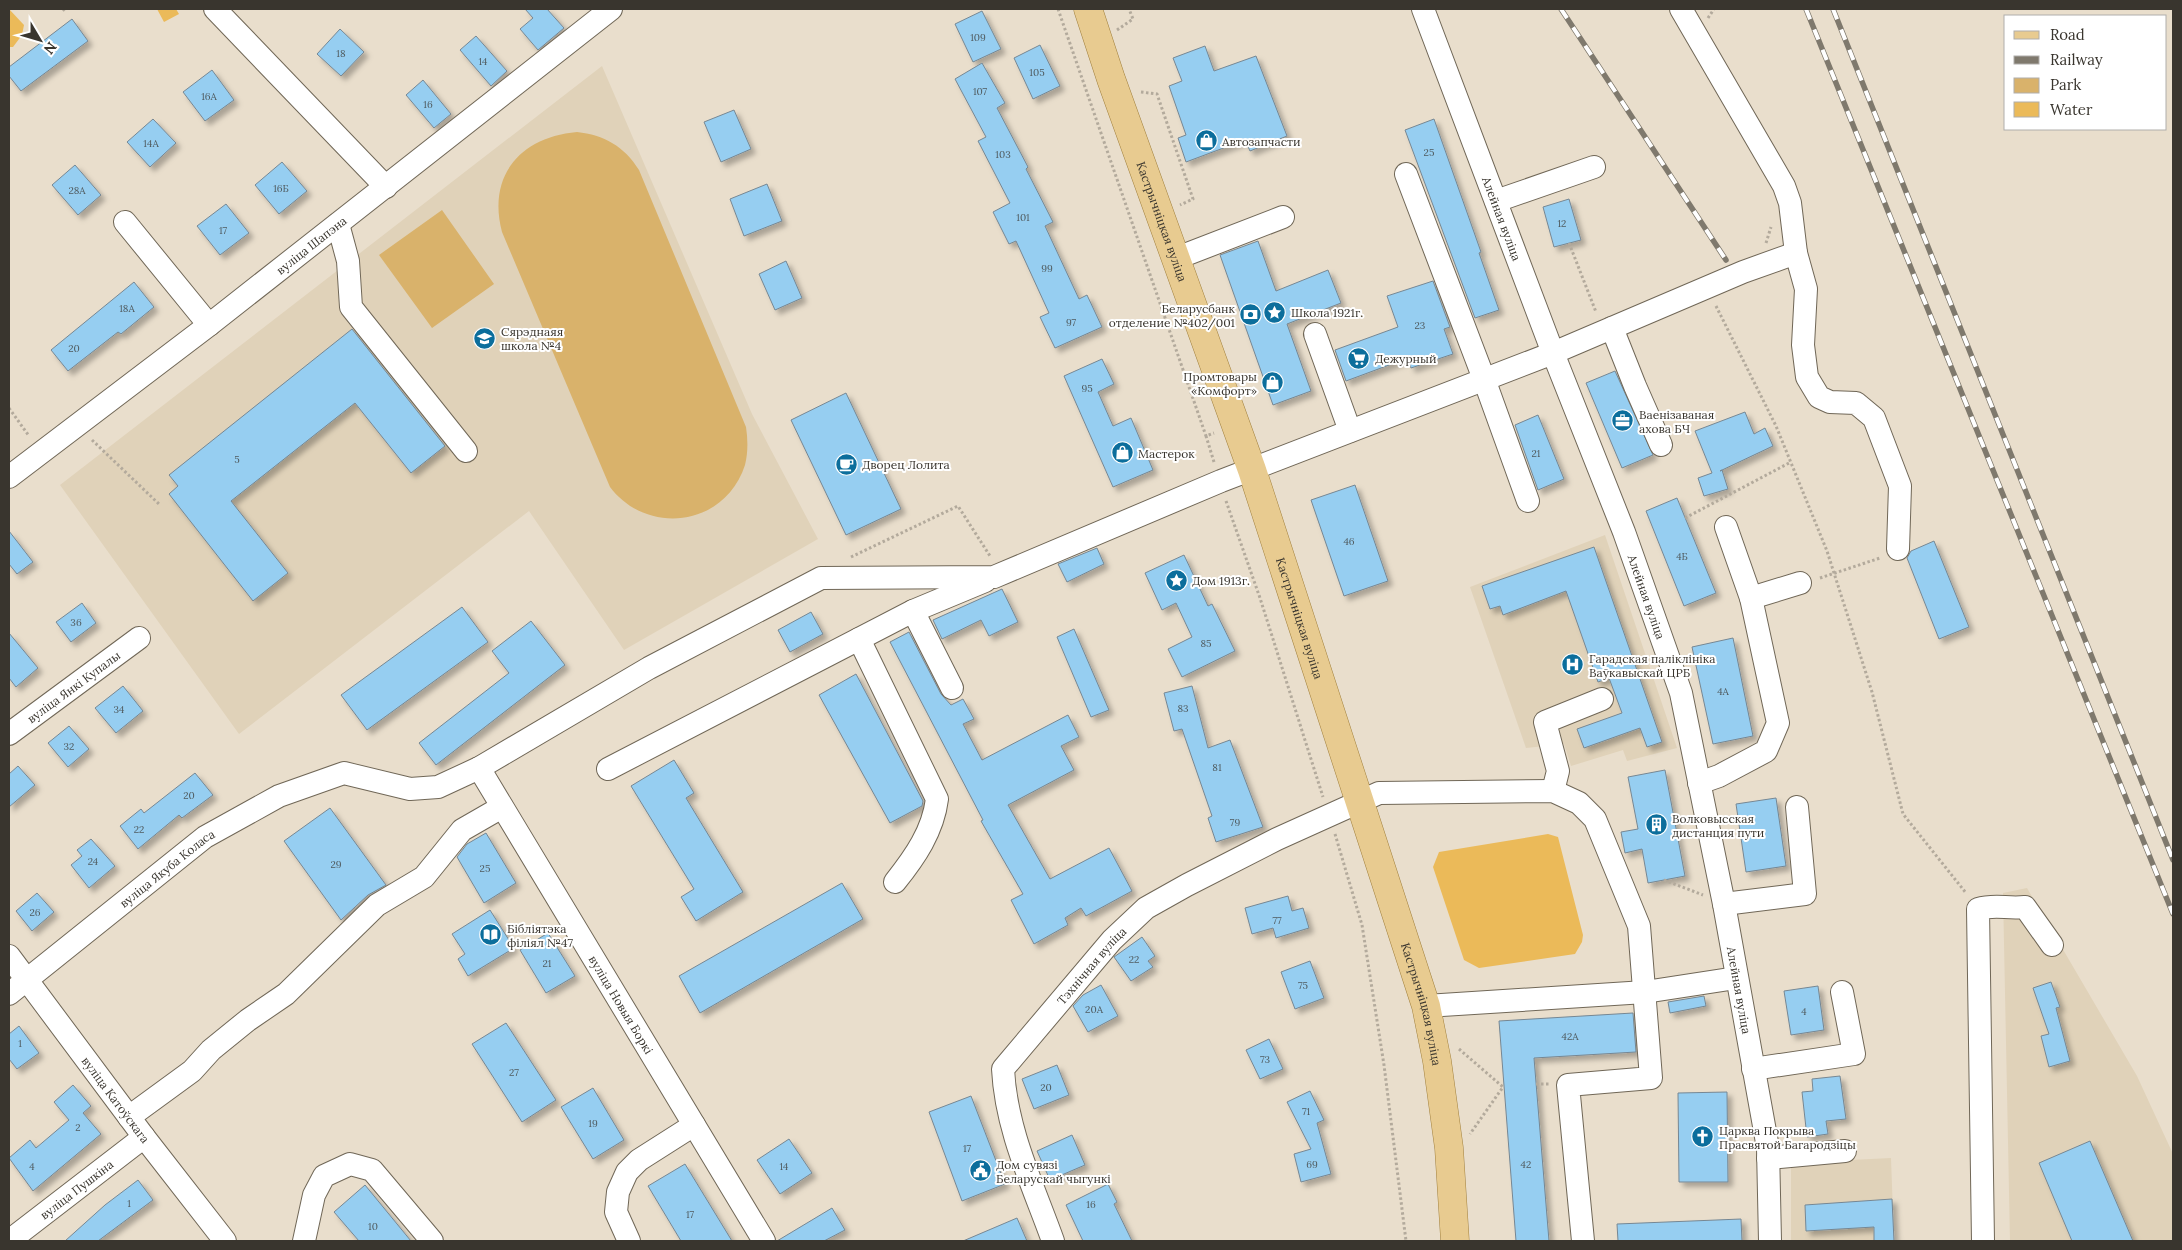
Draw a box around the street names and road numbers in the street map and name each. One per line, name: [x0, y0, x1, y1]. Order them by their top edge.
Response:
street label: Кастрычніцкая вуліца: [1134, 159, 1191, 283]
street label: Алейная вуліца: [1479, 173, 1525, 263]
street label: вуліца Шапэна: [273, 212, 349, 277]
street label: Алейная вуліца: [1625, 552, 1669, 641]
street label: Кастрычніцкая вуліца: [1273, 555, 1327, 681]
street label: вуліца Янкі Купалы: [24, 647, 123, 726]
street label: вуліца Якуба Коласа: [116, 826, 217, 910]
street label: Тэхнічная вуліца: [1053, 923, 1129, 1007]
street label: Кастрычніцкая вуліца: [1398, 941, 1445, 1066]
street label: Алейная вуліца: [1724, 944, 1755, 1035]
street label: вуліца Новыя Боркі: [586, 952, 657, 1056]
street label: вуліца Катоўскага: [79, 1053, 153, 1146]
street label: вуліца Пушкіна: [37, 1156, 116, 1222]

